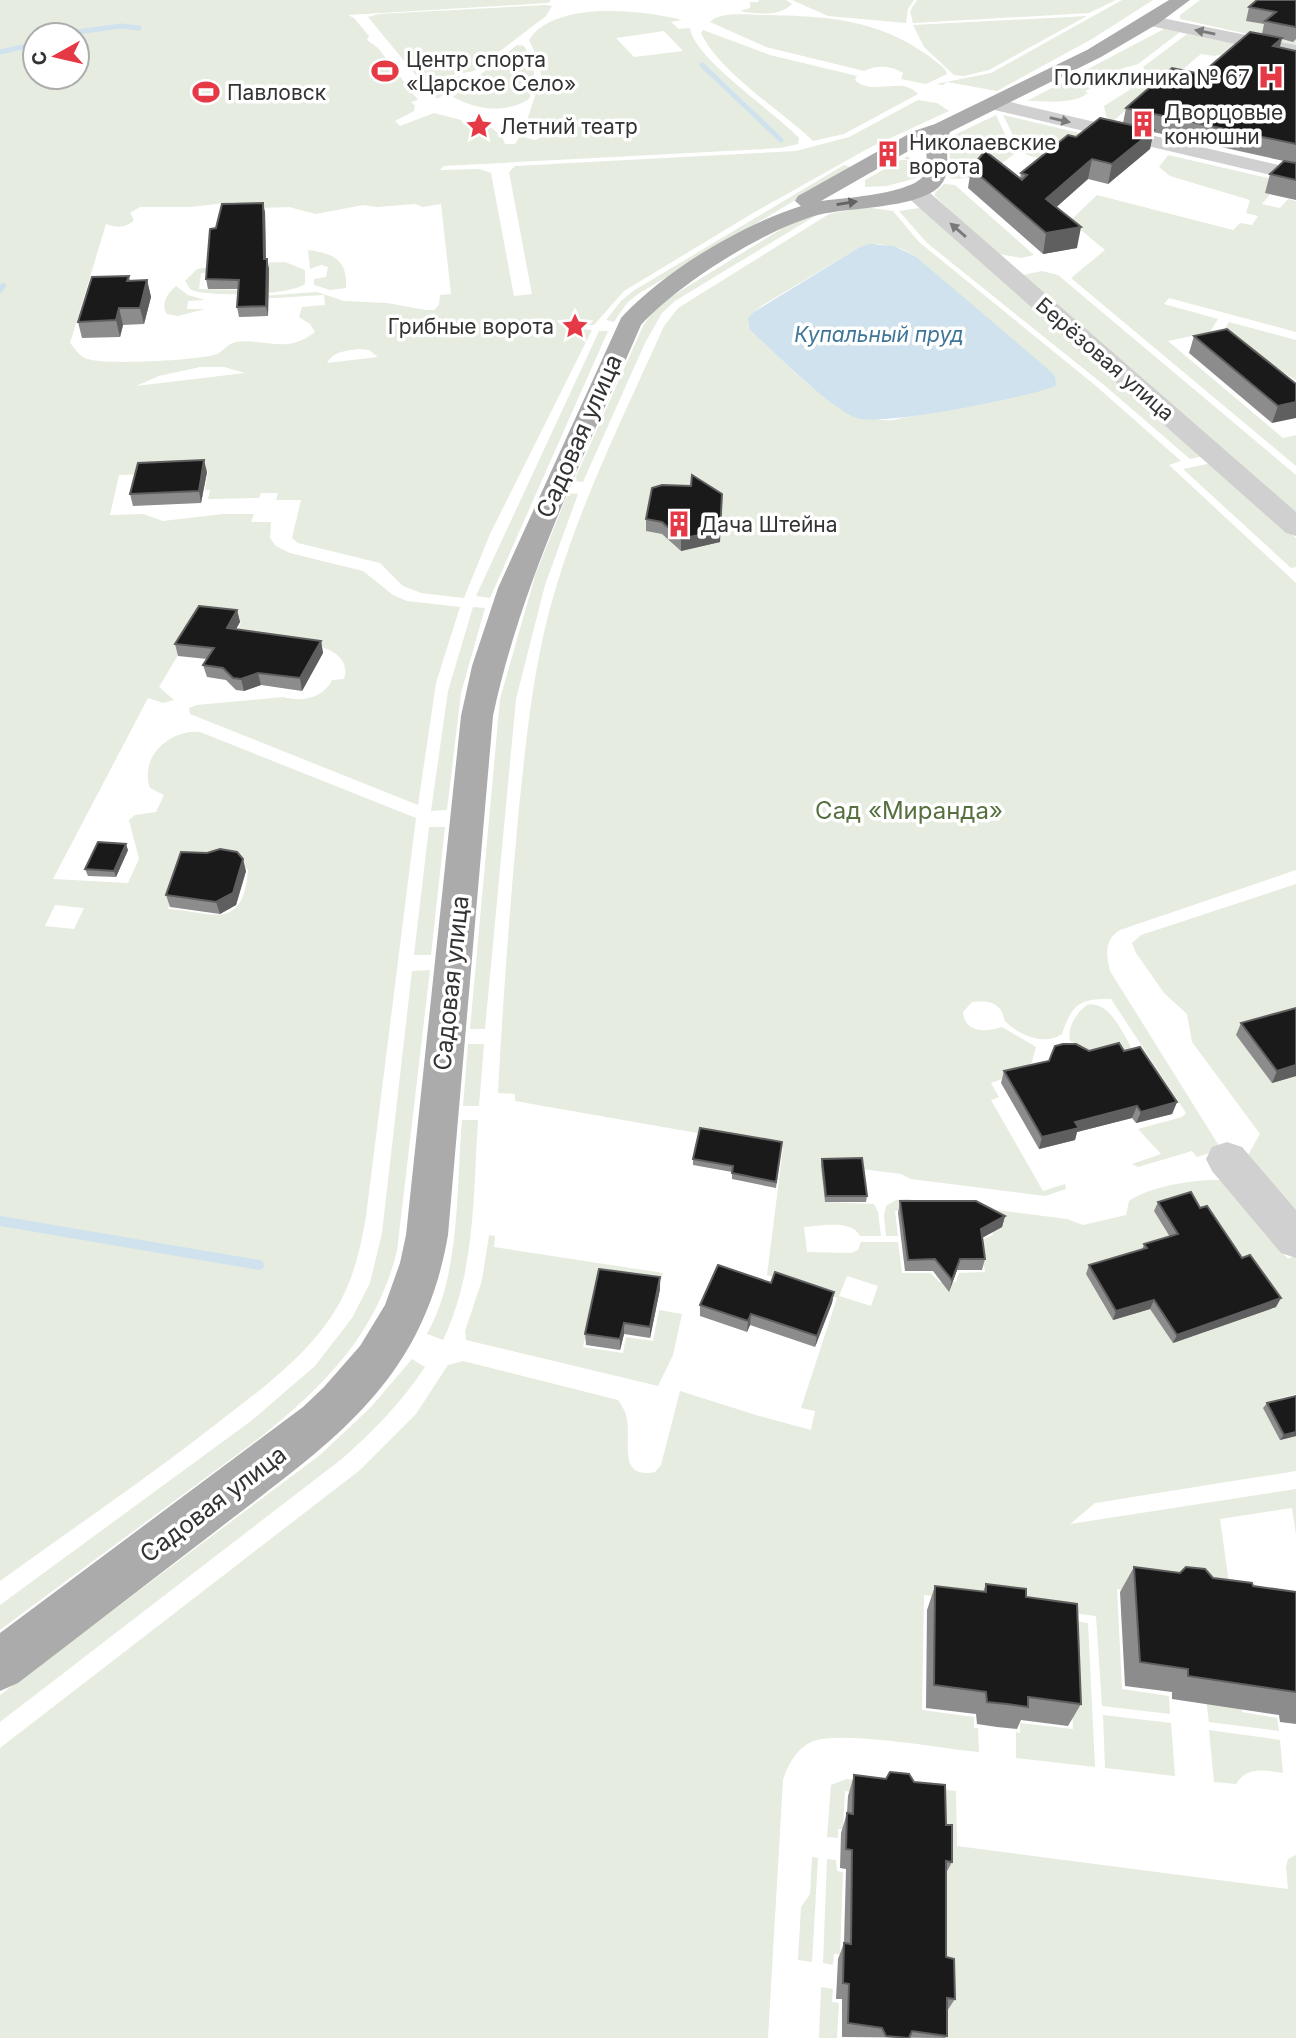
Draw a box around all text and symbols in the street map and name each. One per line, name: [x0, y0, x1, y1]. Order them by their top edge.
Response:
north arrow: [21, 21, 91, 91]
one-way arrow: [1194, 26, 1216, 37]
place label: Центр спорта «Царское Село»: [406, 47, 576, 96]
text: С: [27, 50, 52, 67]
sports icon: Центр спорта «Царское Село»: [370, 56, 400, 86]
hospital icon: Поликлиника № 67: [1256, 62, 1286, 92]
place label: Поликлиника № 67: [1054, 65, 1250, 90]
sports icon: Павловск: [191, 77, 221, 107]
place label: Павловск: [227, 80, 327, 105]
place label: Дворцовые конюшни: [1164, 100, 1283, 149]
building icon: Дворцовые конюшни: [1128, 109, 1158, 139]
place icon: Летний театр: [464, 111, 494, 141]
place label: Летний театр: [500, 114, 638, 139]
one-way arrow: [1049, 115, 1071, 126]
place label: Николаевские ворота: [909, 130, 1057, 179]
building icon: Николаевские ворота: [873, 139, 903, 169]
one-way arrow: [836, 197, 858, 208]
one-way arrow: [950, 223, 967, 238]
street label: Берёзовая улица: [1031, 292, 1179, 426]
place icon: Грибные ворота: [560, 311, 590, 341]
place label: Грибные ворота: [388, 314, 554, 339]
water label: Купальный пруд: [794, 322, 964, 347]
street label: Садовая улица: [530, 350, 628, 522]
building icon: Дача Штейна: [664, 509, 694, 539]
place label: Дача Штейна: [700, 512, 838, 537]
park label: Сад «Миранда»: [815, 796, 1003, 825]
street label: Садовая улица: [427, 894, 475, 1072]
street label: Садовая улица: [134, 1440, 292, 1568]

